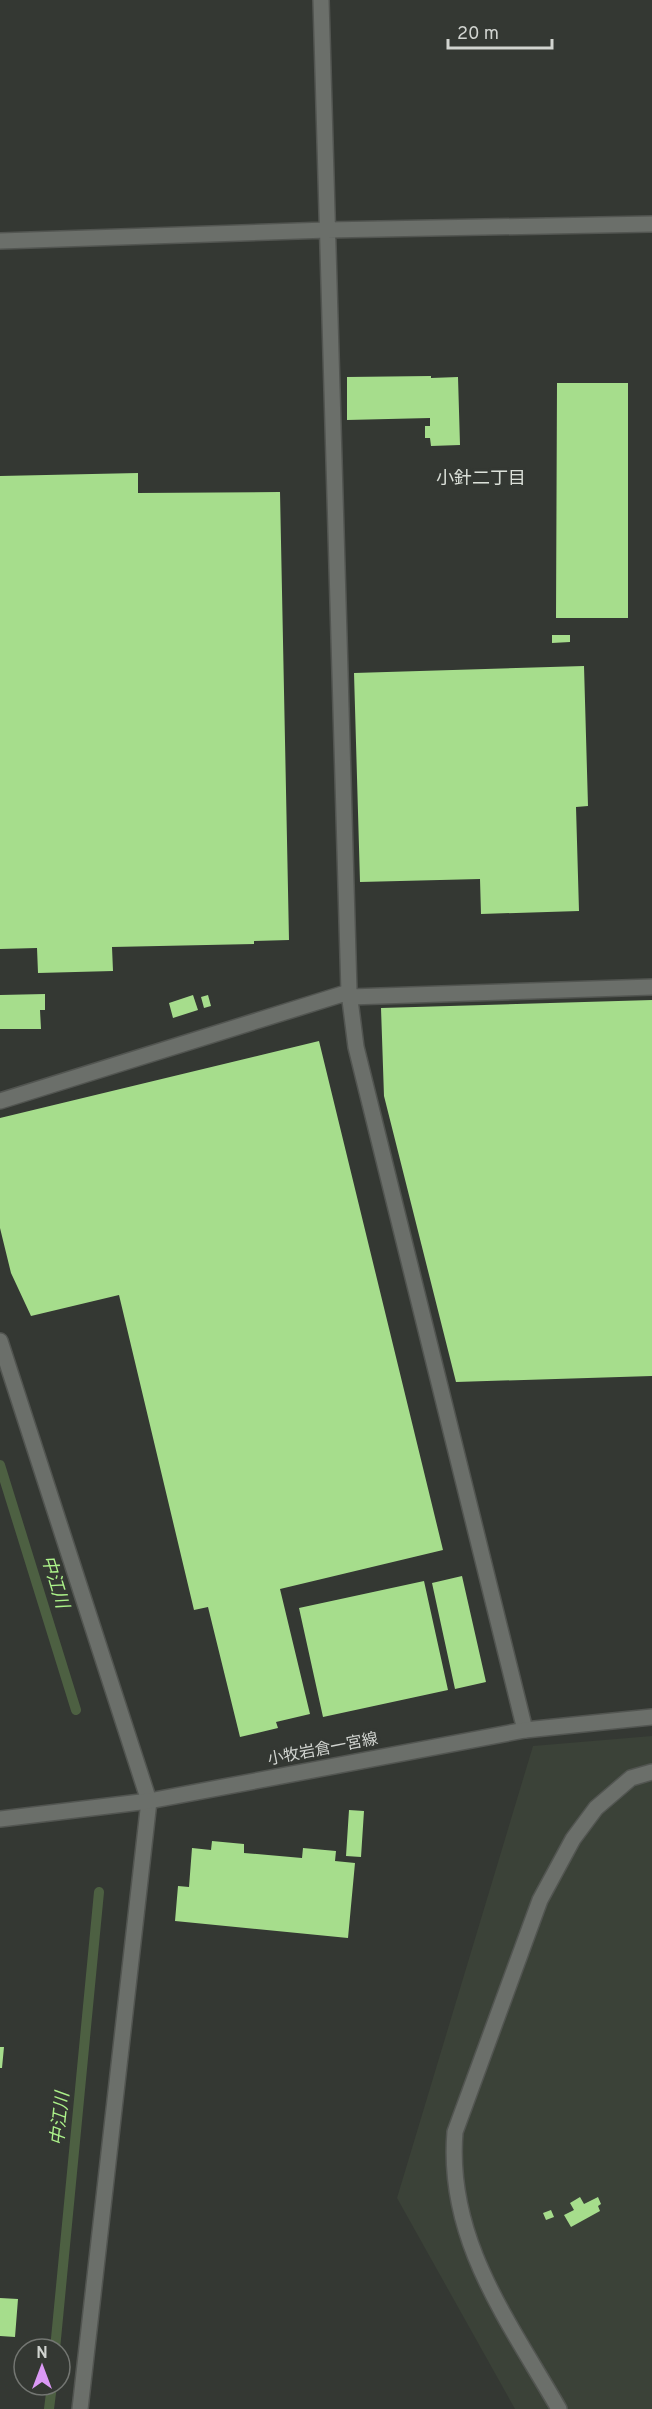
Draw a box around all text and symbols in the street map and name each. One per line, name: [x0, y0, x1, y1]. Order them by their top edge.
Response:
scale bar: [448, 12, 552, 50]
text: 20 m: [457, 23, 499, 46]
district label: 小針二丁目: [436, 468, 526, 491]
water label: 中江川: [35, 1553, 73, 1613]
street label: 小牧岩倉一宮線: [266, 1729, 380, 1771]
water label: 中江川: [47, 2089, 75, 2147]
north arrow: [12, 2337, 72, 2397]
text: N: [36, 2344, 48, 2364]

